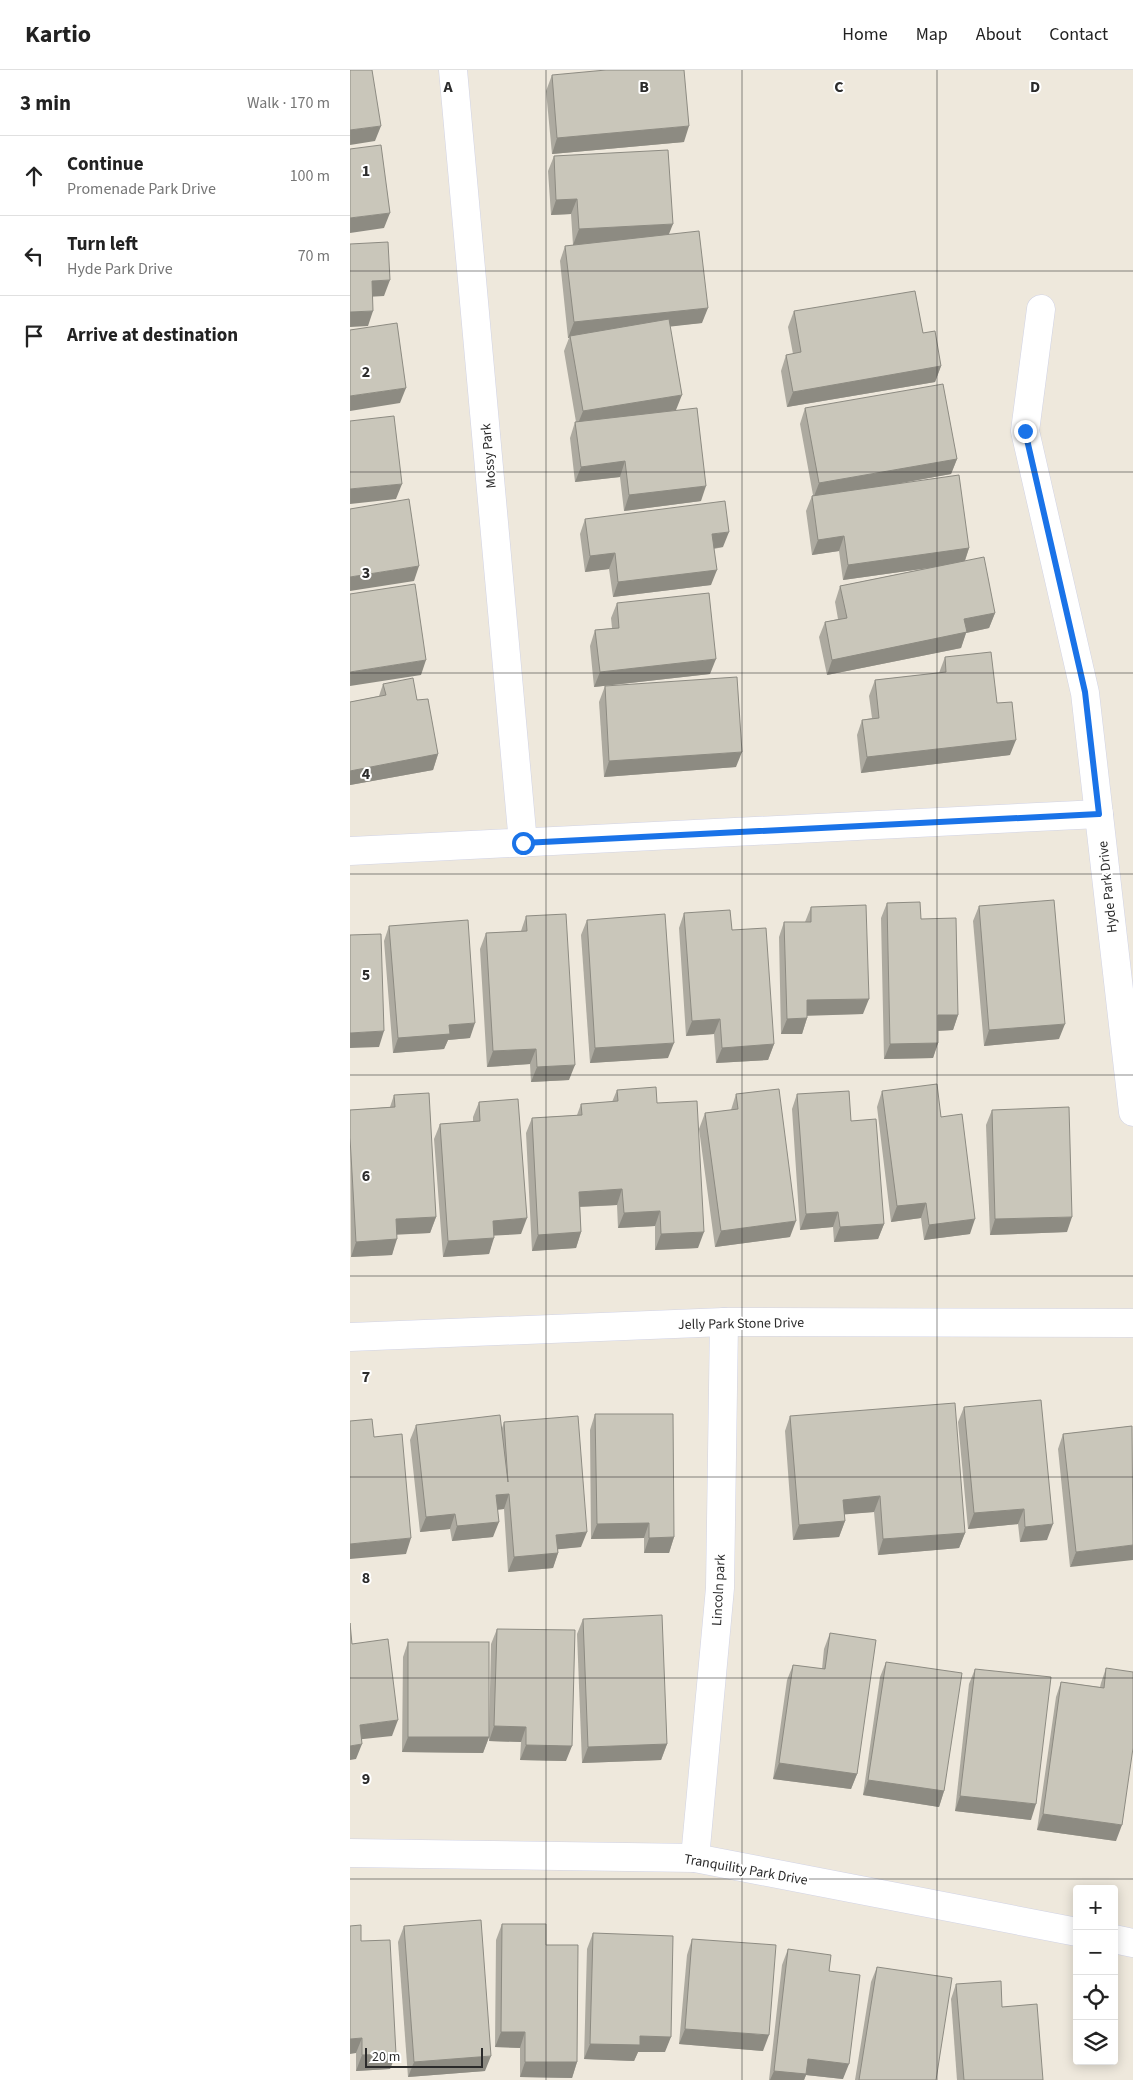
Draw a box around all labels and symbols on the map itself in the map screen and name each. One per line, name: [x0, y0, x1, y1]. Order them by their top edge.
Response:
text: A: [442, 76, 453, 98]
text: B: [639, 76, 649, 98]
text: C: [834, 76, 844, 98]
text: D: [1030, 76, 1040, 98]
text: 1: [362, 160, 370, 182]
text: 2: [362, 361, 370, 383]
route end: [1014, 420, 1037, 443]
street label: Mossy Park: [476, 423, 502, 489]
text: 3: [362, 562, 370, 584]
text: 4: [362, 763, 371, 785]
route start: [512, 832, 535, 855]
street label: Hyde Park Drive: [1093, 840, 1123, 934]
text: 5: [362, 964, 370, 986]
text: 6: [362, 1165, 370, 1187]
street label: Jelly Park Stone Drive: [678, 1313, 804, 1335]
text: 7: [362, 1366, 370, 1388]
street label: Lincoln park: [707, 1553, 731, 1627]
text: 8: [362, 1567, 370, 1589]
text: 9: [362, 1768, 370, 1790]
street label: Tranquility Park Drive: [682, 1849, 809, 1891]
scale bar: [365, 2045, 482, 2068]

